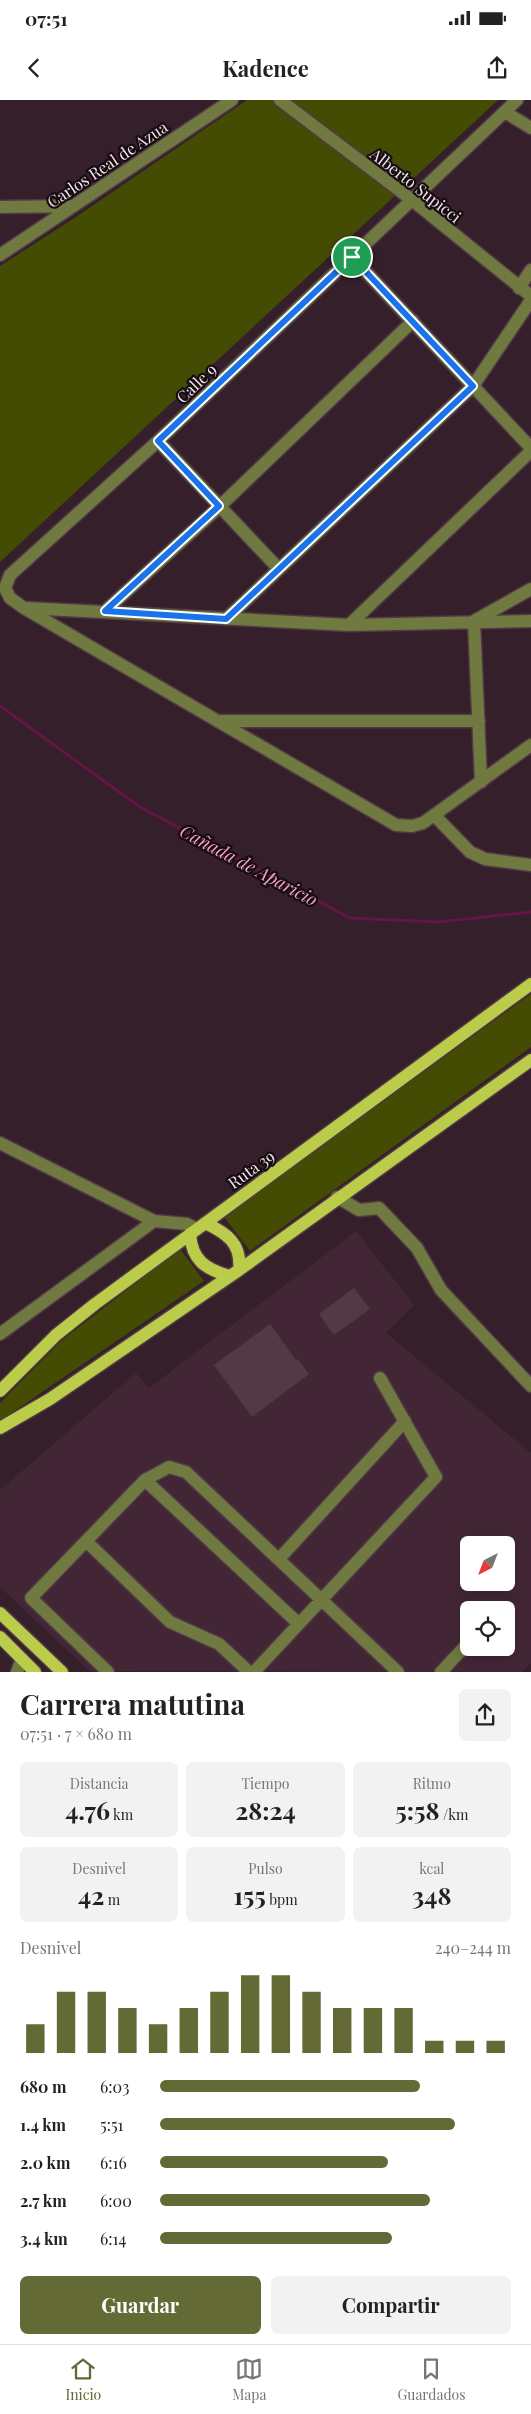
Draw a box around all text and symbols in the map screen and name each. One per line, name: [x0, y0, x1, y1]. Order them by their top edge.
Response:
text: 07:51: [25, 5, 67, 31]
text: Kadence: [222, 53, 309, 83]
icon: back: [20, 54, 48, 82]
icon: share: [483, 54, 511, 82]
street label: Carlos Real de Azua: [43, 116, 171, 212]
street label: Alberto Supicci: [366, 142, 466, 227]
pin: [331, 236, 373, 278]
icon: arrive: [338, 243, 366, 271]
street label: Calle 9: [171, 359, 221, 407]
water label: Cañada de Aparicio: [176, 819, 322, 912]
street label: Ruta 39: [224, 1145, 278, 1193]
north arrow: [460, 1536, 515, 1591]
map controls: [460, 1536, 515, 1656]
button: locate: [460, 1601, 515, 1656]
text: Carrera matutina: [20, 1685, 245, 1722]
button: share: [459, 1689, 511, 1741]
text: 07:51 · 7 × 680 m: [20, 1723, 132, 1744]
text: Distancia: [70, 1774, 128, 1793]
text: Tiempo: [241, 1774, 290, 1793]
text: Ritmo: [413, 1774, 451, 1793]
text: 4.76: [65, 1793, 110, 1826]
text: 28:24: [235, 1793, 296, 1826]
text: 5:58: [395, 1793, 440, 1826]
text: km: [110, 1805, 133, 1824]
text: /km: [440, 1805, 468, 1824]
text: Desnivel: [72, 1859, 126, 1878]
text: Pulso: [248, 1859, 283, 1878]
text: kcal: [419, 1859, 444, 1878]
text: 42: [78, 1878, 104, 1911]
text: 155: [233, 1878, 266, 1911]
text: 348: [412, 1878, 452, 1911]
text: m: [104, 1890, 120, 1909]
text: bpm: [266, 1890, 298, 1909]
text: Desnivel: [20, 1937, 81, 1958]
text: 240–244 m: [435, 1937, 511, 1958]
text: 680 m: [20, 2076, 66, 2097]
text: 6:03: [100, 2076, 129, 2097]
text: 1.4 km: [20, 2114, 66, 2135]
text: 5:51: [100, 2114, 123, 2135]
text: 2.0 km: [20, 2152, 70, 2173]
text: 6:16: [100, 2152, 127, 2173]
text: 2.7 km: [20, 2190, 67, 2211]
text: 6:00: [100, 2190, 132, 2211]
text: 3.4 km: [20, 2228, 68, 2249]
text: 6:14: [100, 2228, 126, 2249]
button: Guardar: [20, 2276, 261, 2334]
button: Compartir: [271, 2276, 511, 2334]
tab: Inicio: [65, 2355, 101, 2404]
tab: Mapa: [232, 2355, 266, 2404]
tab: Guardados: [397, 2355, 466, 2404]

